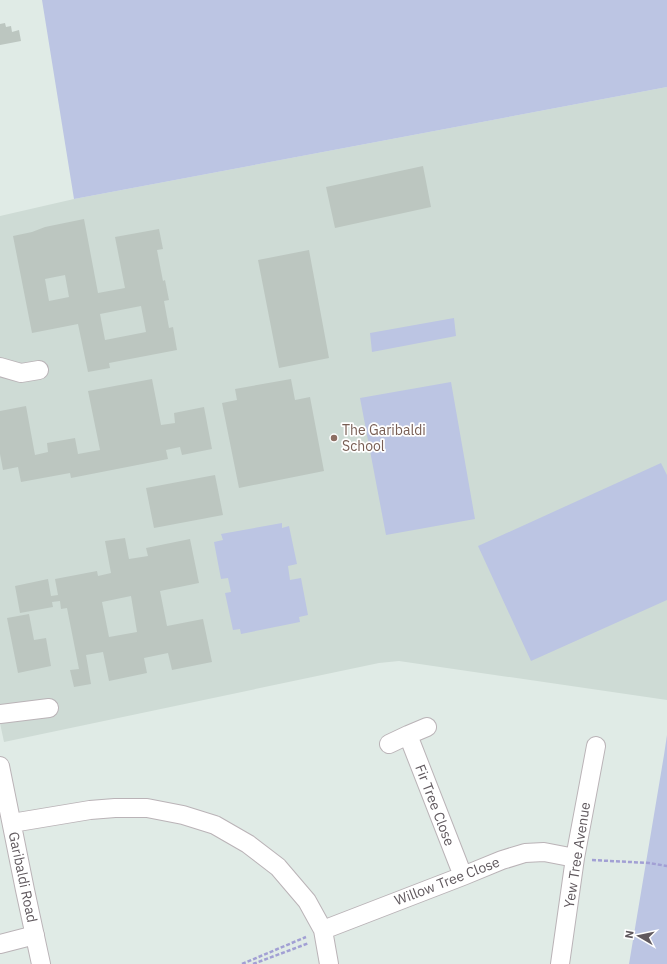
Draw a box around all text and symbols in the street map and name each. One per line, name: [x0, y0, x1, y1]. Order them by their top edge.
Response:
place label: The Garibaldi School: [342, 421, 426, 455]
marker: The Garibaldi School: [329, 433, 339, 443]
street label: Fir Tree Close: [411, 762, 459, 849]
street label: Yew Tree Avenue: [560, 800, 594, 909]
street label: Garibaldi Road: [5, 830, 41, 924]
street label: Willow Tree Close: [392, 853, 502, 909]
north arrow: [619, 916, 659, 956]
text: N: [622, 929, 637, 939]

